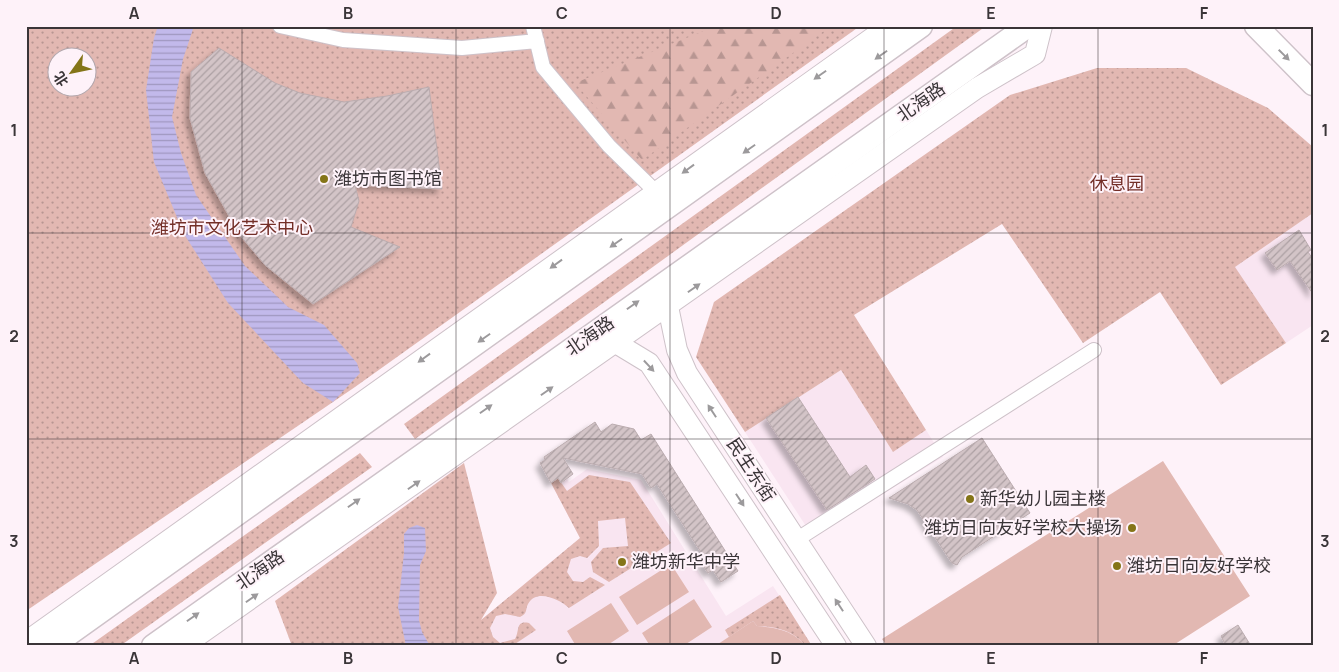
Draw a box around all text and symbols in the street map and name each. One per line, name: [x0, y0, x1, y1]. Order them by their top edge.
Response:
text: A: [129, 2, 140, 24]
text: B: [343, 2, 353, 24]
text: C: [556, 2, 568, 24]
text: D: [770, 2, 782, 24]
text: E: [986, 2, 996, 24]
text: F: [1200, 2, 1209, 24]
north arrow: [48, 48, 98, 98]
one-way arrow: [875, 49, 888, 60]
one-way arrow: [1278, 49, 1290, 61]
text: 北: [49, 68, 72, 90]
one-way arrow: [813, 70, 827, 80]
street label: 北海路: [891, 76, 949, 126]
text: 1: [10, 119, 18, 141]
text: 1: [1321, 119, 1329, 141]
one-way arrow: [742, 144, 756, 154]
one-way arrow: [681, 164, 695, 174]
place label: 潍坊市图书馆: [334, 166, 442, 190]
park label: 休息园: [1090, 171, 1144, 195]
marker: 潍坊市图书馆: [318, 173, 330, 185]
park label: 潍坊市文化艺术中心: [151, 215, 313, 239]
one-way arrow: [609, 238, 623, 248]
one-way arrow: [549, 259, 563, 269]
one-way arrow: [687, 283, 701, 293]
one-way arrow: [626, 300, 640, 310]
street label: 北海路: [560, 310, 618, 360]
text: 2: [9, 325, 19, 347]
text: 2: [1320, 325, 1330, 347]
one-way arrow: [477, 333, 491, 343]
one-way arrow: [417, 353, 430, 363]
one-way arrow: [643, 360, 655, 372]
one-way arrow: [540, 386, 554, 396]
one-way arrow: [479, 404, 493, 414]
one-way arrow: [707, 404, 716, 417]
street label: 民生东街: [722, 433, 782, 506]
one-way arrow: [407, 480, 421, 490]
place label: 新华幼儿园主楼: [980, 486, 1106, 510]
marker: 新华幼儿园主楼: [964, 493, 976, 505]
one-way arrow: [735, 494, 745, 507]
one-way arrow: [347, 498, 360, 508]
place label: 潍坊日向友好学校大操场: [924, 515, 1122, 539]
marker: 潍坊日向友好学校大操场: [1126, 522, 1138, 534]
text: 3: [9, 530, 19, 552]
text: 3: [1320, 530, 1330, 552]
street label: 北海路: [230, 544, 288, 594]
place label: 潍坊新华中学: [632, 549, 740, 573]
place label: 潍坊日向友好学校: [1127, 553, 1271, 577]
marker: 潍坊新华中学: [616, 556, 628, 568]
marker: 潍坊日向友好学校: [1111, 560, 1123, 572]
one-way arrow: [245, 593, 259, 603]
one-way arrow: [834, 598, 844, 612]
one-way arrow: [186, 613, 199, 623]
text: A: [129, 647, 140, 669]
text: B: [343, 647, 353, 669]
text: C: [556, 647, 568, 669]
text: D: [770, 647, 782, 669]
text: E: [986, 647, 996, 669]
text: F: [1200, 647, 1209, 669]

